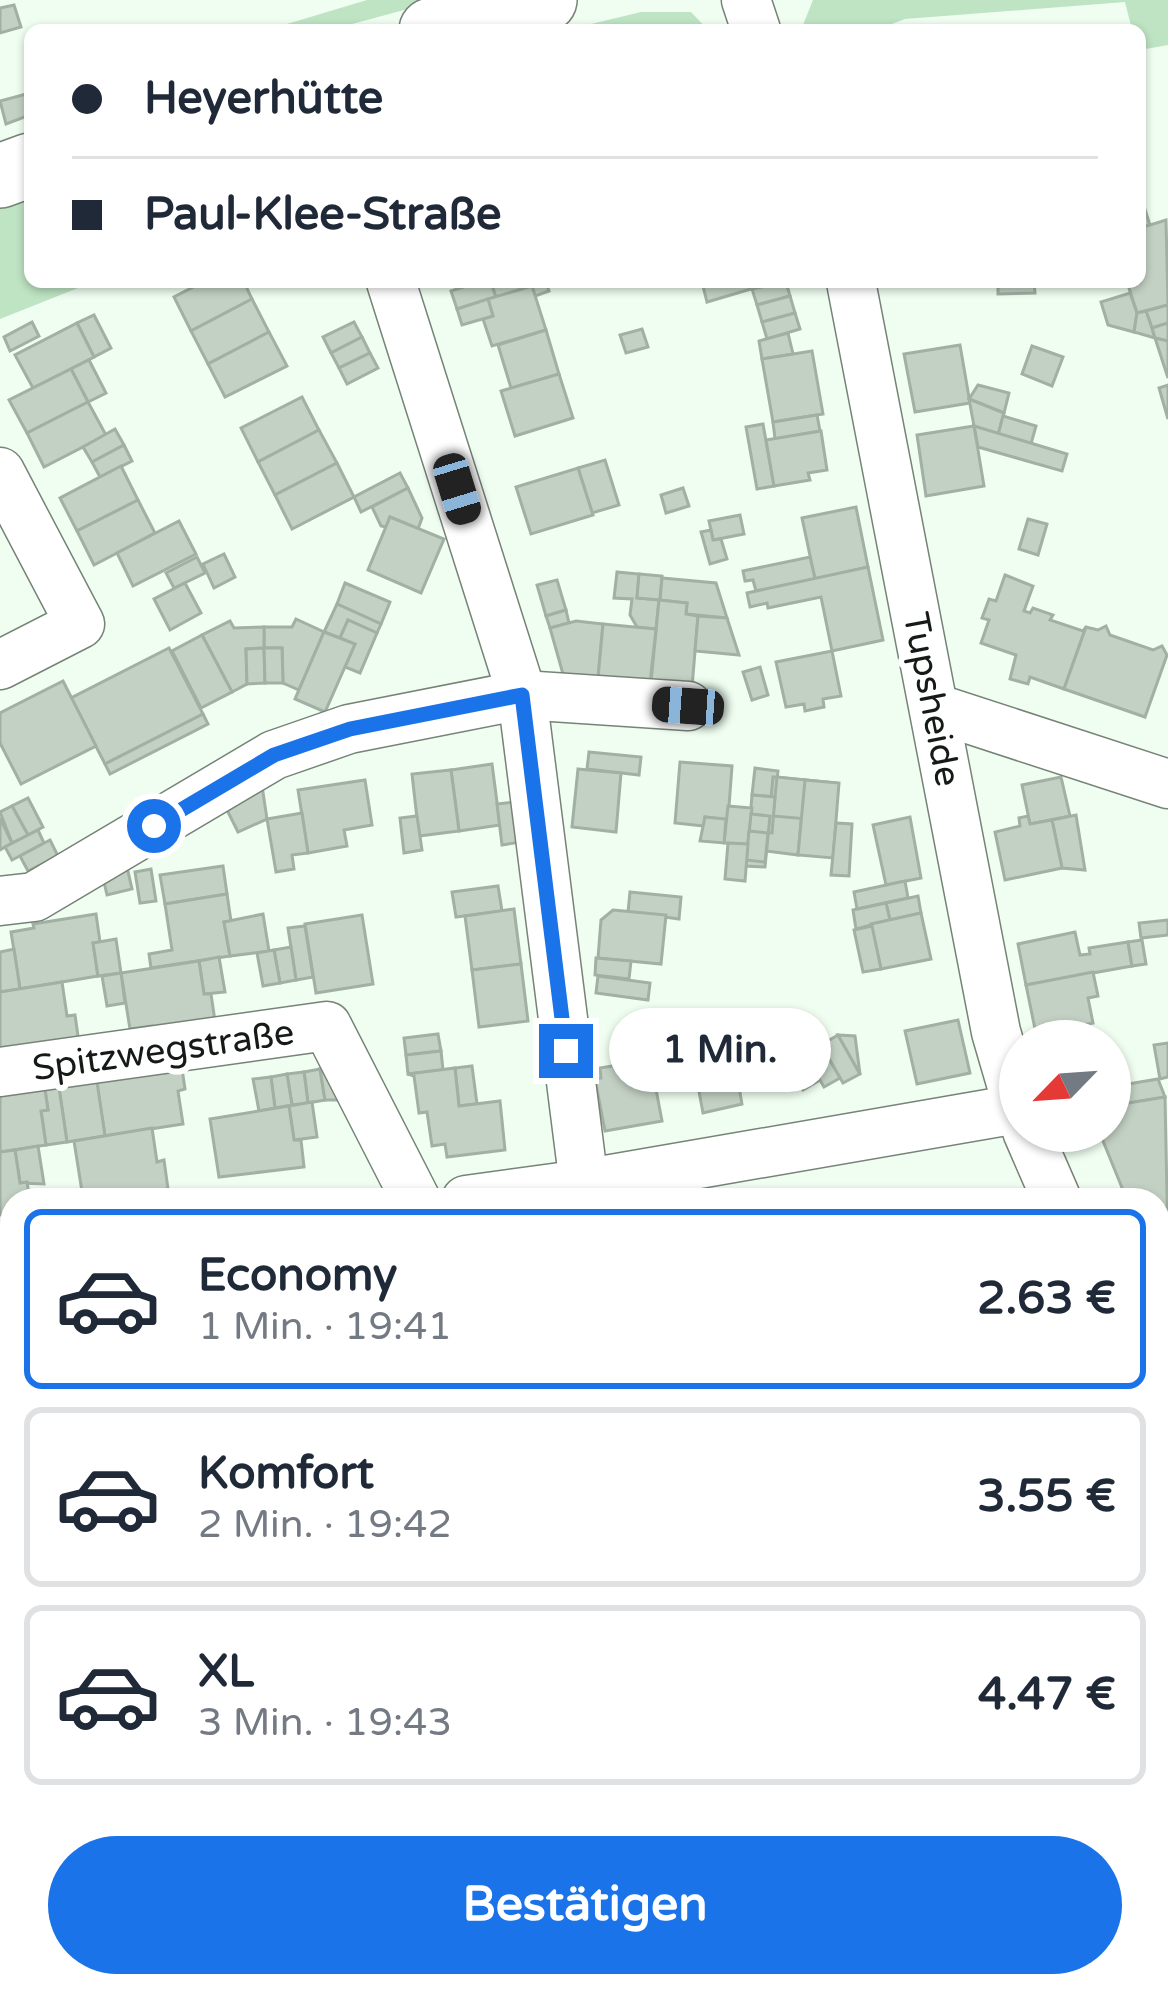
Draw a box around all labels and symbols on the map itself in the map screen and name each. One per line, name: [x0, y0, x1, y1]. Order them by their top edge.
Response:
car: [429, 449, 485, 529]
street label: Tupsheide: [894, 609, 969, 790]
car: [651, 686, 725, 726]
route start: [127, 799, 181, 853]
callout: 1 Min.: [608, 1009, 830, 1093]
street label: Spitzwegstraße: [30, 1011, 297, 1090]
north arrow: [999, 1020, 1131, 1152]
route end: [539, 1024, 593, 1078]

